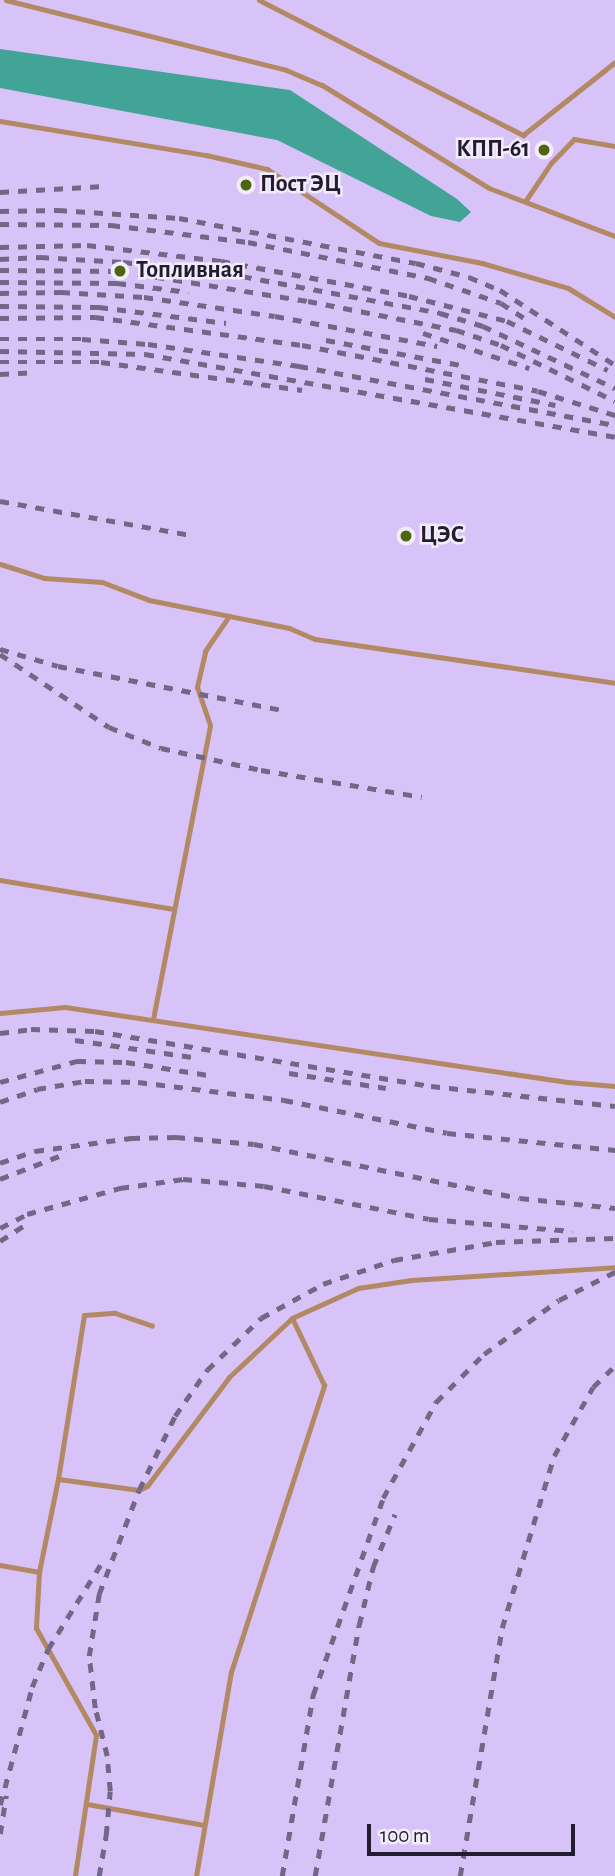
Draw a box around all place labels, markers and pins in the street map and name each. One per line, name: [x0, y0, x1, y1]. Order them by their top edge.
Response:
place label: КПП-61: [456, 136, 530, 164]
marker: КПП-61: [536, 142, 552, 158]
place label: Пост ЭЦ: [260, 171, 341, 199]
marker: Пост ЭЦ: [238, 177, 254, 193]
place label: Топливная: [136, 257, 244, 285]
marker: Топливная: [110, 261, 130, 281]
place label: ЦЭС: [420, 522, 464, 550]
marker: ЦЭС: [398, 528, 414, 544]

